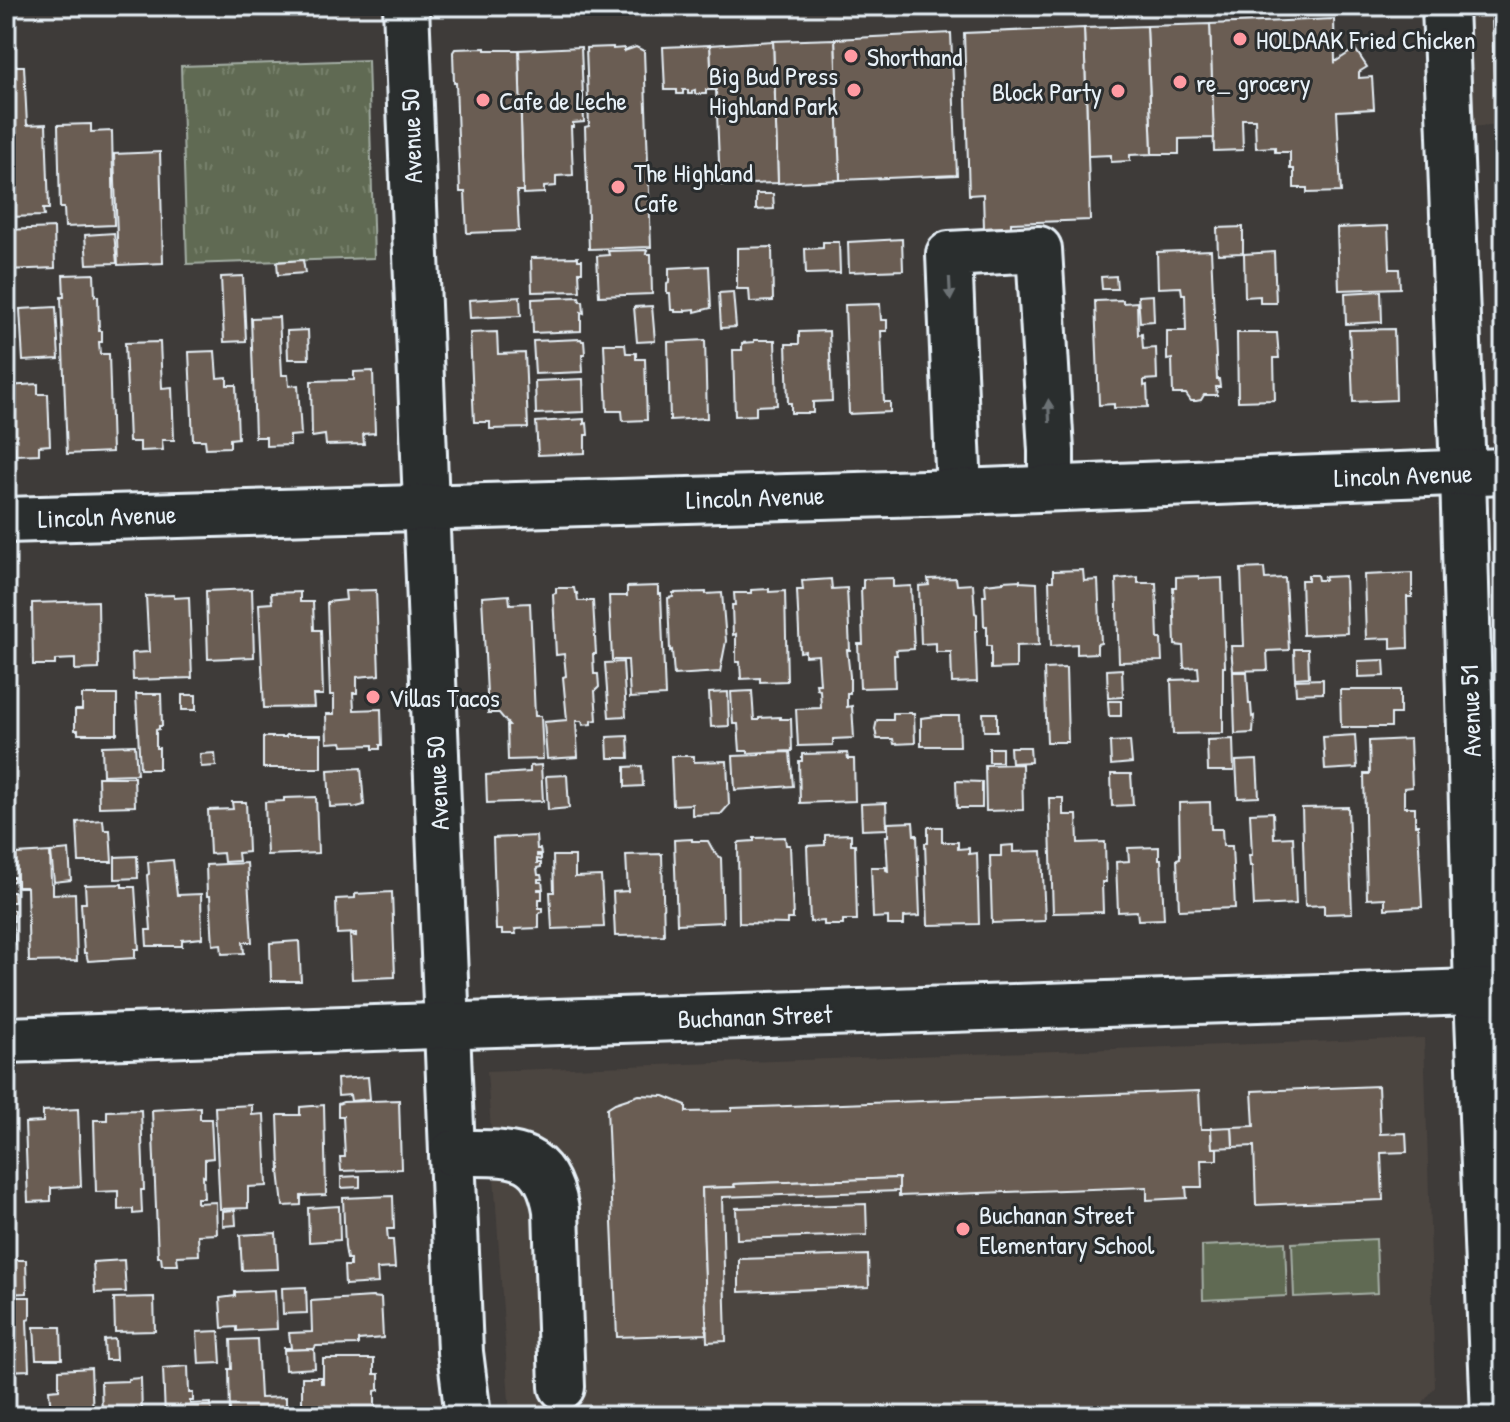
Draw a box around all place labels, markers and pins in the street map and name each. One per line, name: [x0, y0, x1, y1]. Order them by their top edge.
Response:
place label: HOLDAAK Fried Chicken: [1256, 22, 1476, 57]
marker: HOLDAAK Fried Chicken: [1231, 30, 1249, 48]
place label: Shorthand: [867, 39, 962, 74]
marker: Shorthand: [842, 47, 860, 65]
place label: Big Bud Press Highland Park: [709, 58, 838, 123]
place label: re_ grocery: [1196, 65, 1311, 100]
marker: re_ grocery: [1171, 73, 1189, 91]
place label: Block Party: [992, 74, 1102, 109]
marker: Big Bud Press Highland Park: [845, 81, 863, 99]
marker: Block Party: [1109, 82, 1127, 100]
place label: Cafe de Leche: [499, 83, 627, 118]
marker: Cafe de Leche: [474, 91, 492, 109]
place label: The Highland Cafe: [634, 155, 753, 220]
marker: The Highland Cafe: [609, 178, 627, 196]
place label: Villas Tacos: [389, 680, 500, 715]
marker: Villas Tacos: [364, 688, 382, 706]
place label: Buchanan Street Elementary School: [979, 1197, 1155, 1262]
marker: Buchanan Street Elementary School: [954, 1220, 972, 1238]

